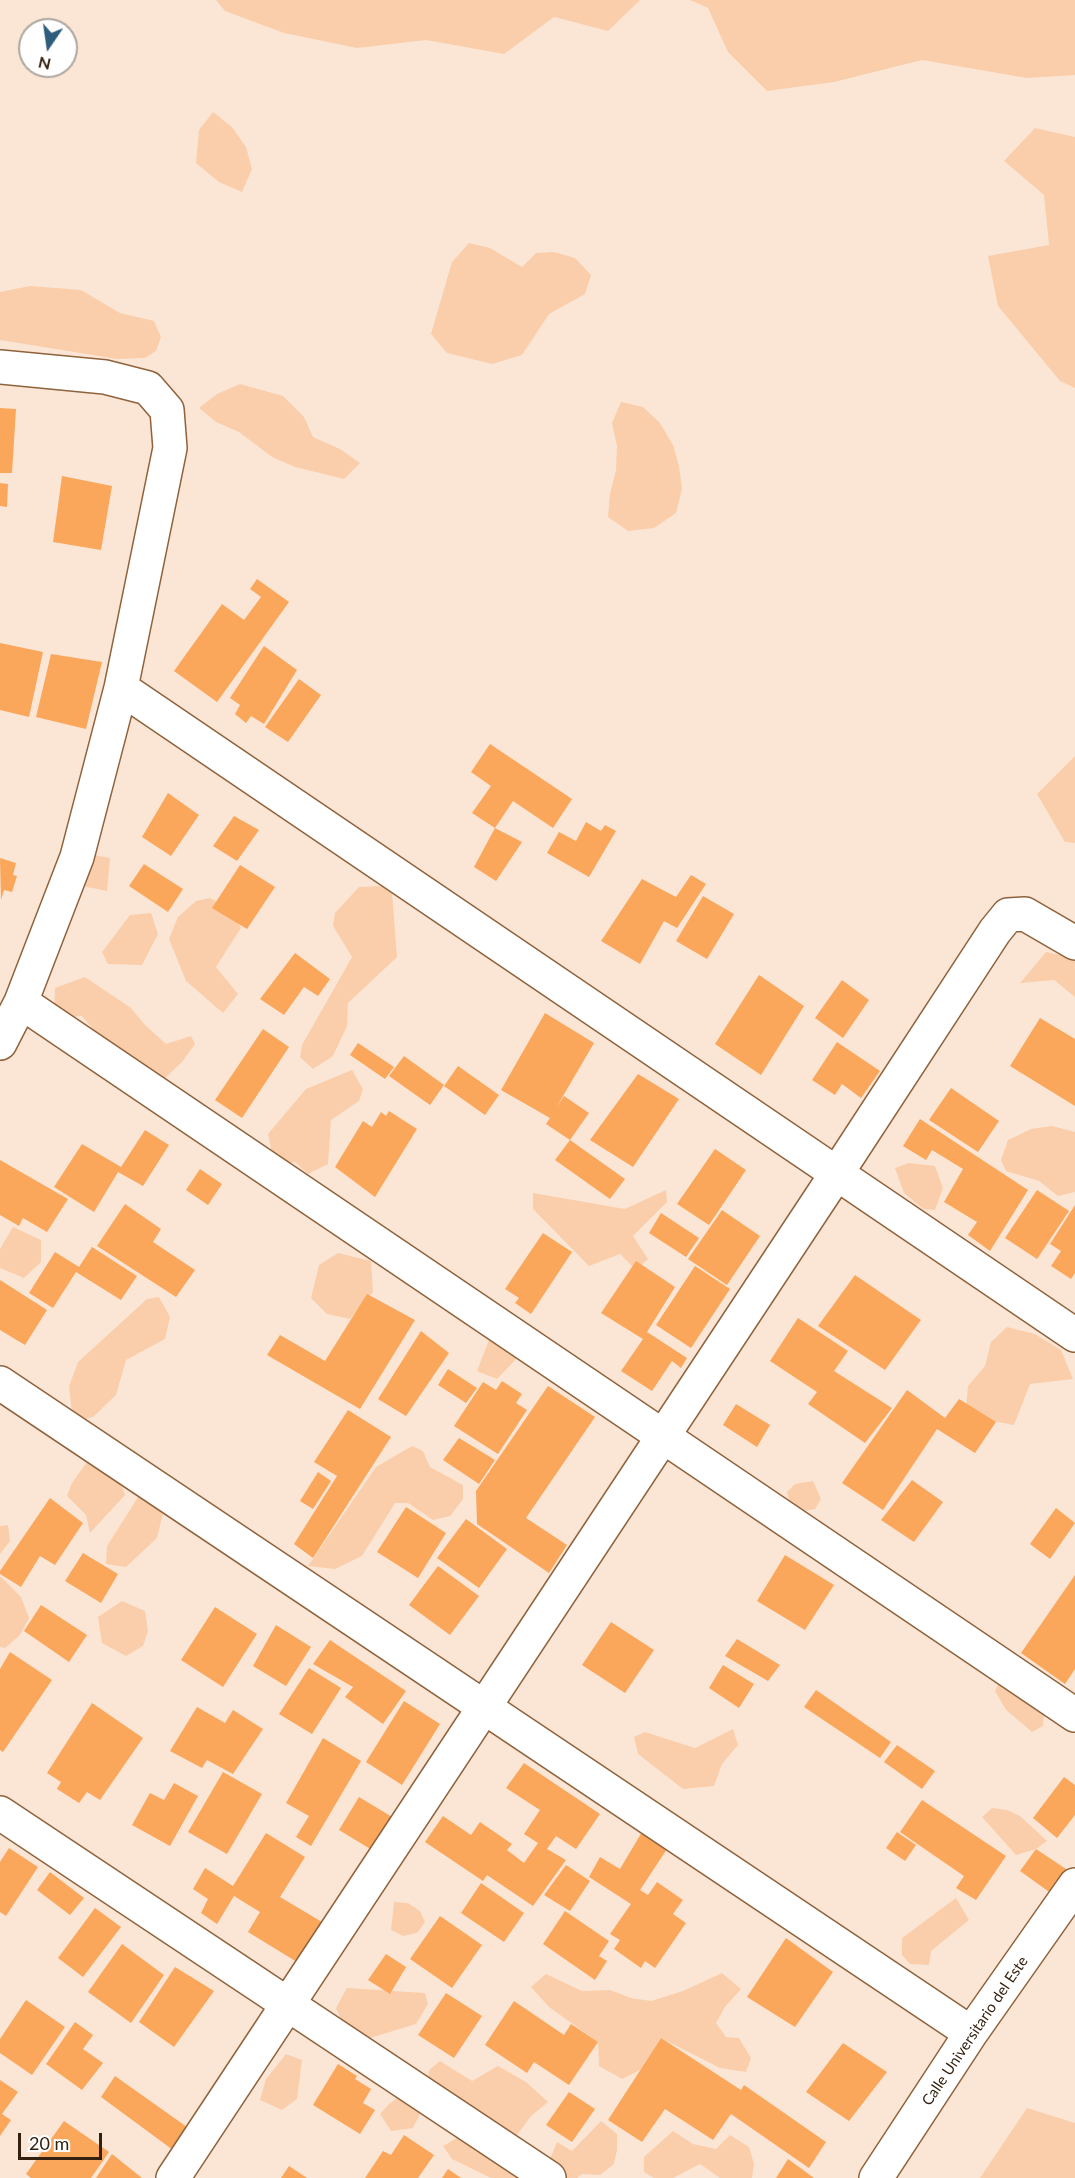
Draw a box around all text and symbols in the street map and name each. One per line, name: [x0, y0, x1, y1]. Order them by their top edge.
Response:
north arrow: [18, 18, 78, 78]
text: N: [36, 53, 52, 75]
street label: Calle Universitario del Este: [918, 1953, 1032, 2109]
scale bar: [21, 2121, 105, 2159]
text: 20 m: [29, 2132, 69, 2154]

